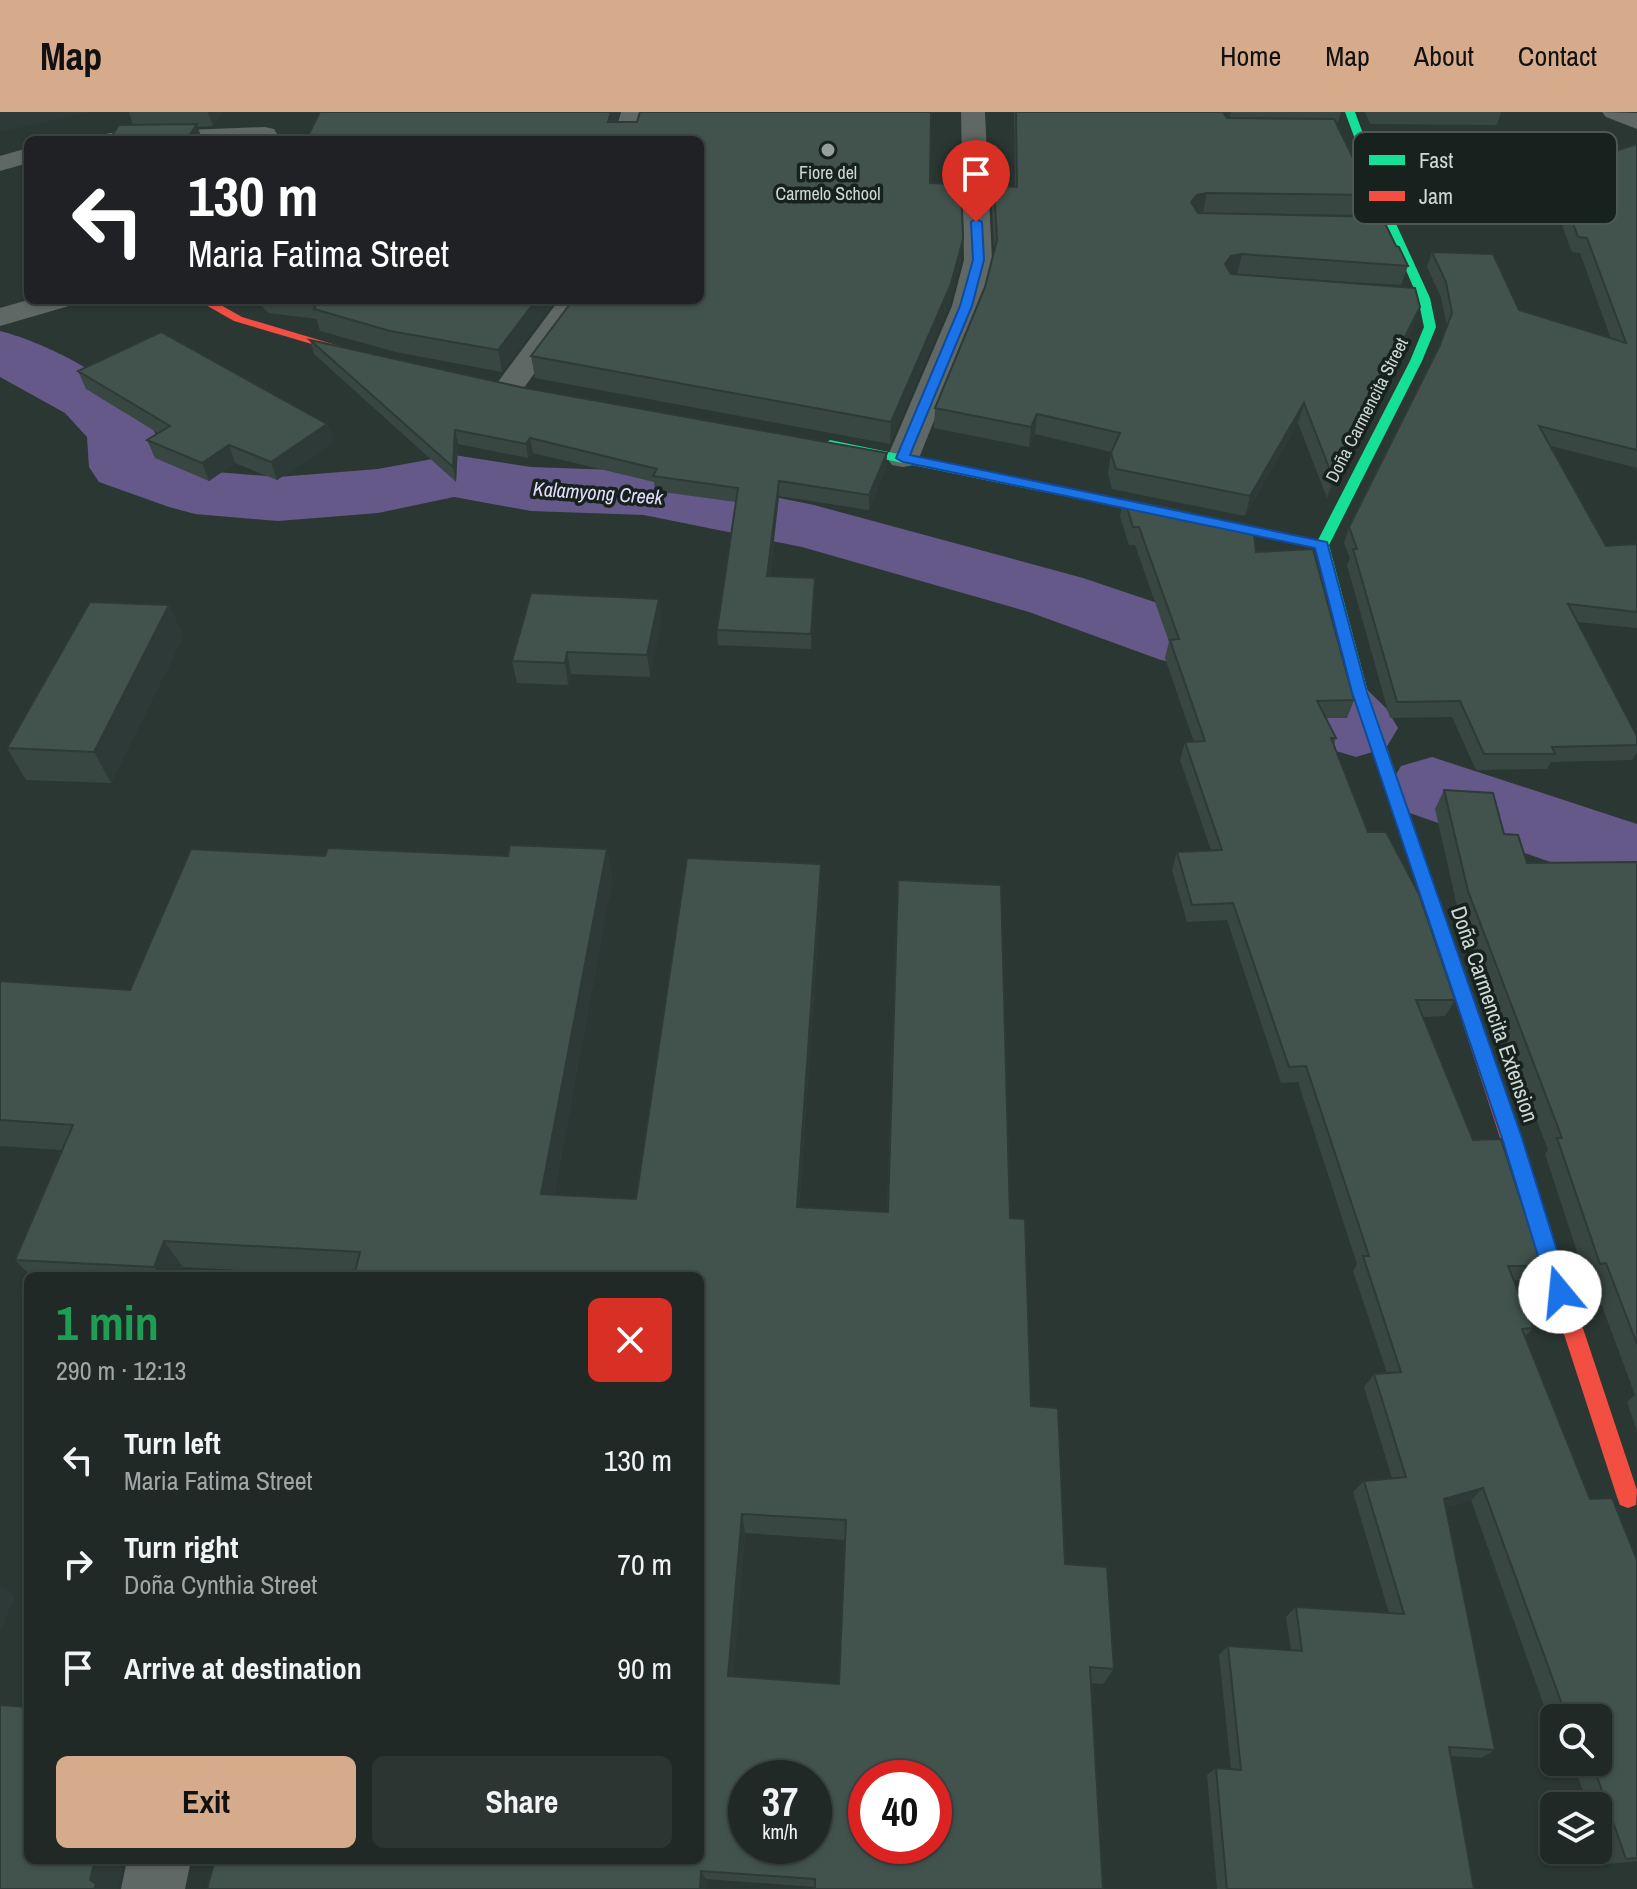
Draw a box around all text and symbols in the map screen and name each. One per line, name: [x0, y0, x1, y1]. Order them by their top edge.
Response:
text: Map: [40, 31, 102, 82]
text: Home: [1220, 37, 1281, 75]
text: Map: [1325, 37, 1370, 75]
text: About: [1414, 37, 1474, 75]
text: Contact: [1518, 37, 1597, 75]
legend: [1353, 132, 1617, 224]
pin: [942, 140, 1010, 222]
marker: Fiore del Carmelo School: [819, 141, 837, 159]
text: Fast: [1419, 145, 1453, 175]
icon: arrive: [954, 152, 998, 196]
text: 130 m: [188, 158, 318, 233]
place label: Fiore del Carmelo School: [776, 160, 881, 206]
icon: left: [56, 168, 160, 272]
text: Jam: [1419, 181, 1453, 211]
text: Maria Fatima Street: [188, 230, 449, 278]
street label: Doña Carmencita Street: [1319, 333, 1414, 486]
water label: Kalamyong Creek: [532, 474, 665, 511]
street label: Doña Carmencita Extension: [1444, 902, 1546, 1126]
position arrow: [1518, 1250, 1602, 1334]
text: 1 min: [56, 1290, 159, 1355]
button: close: [588, 1298, 672, 1382]
text: 290 m · 12:13: [56, 1353, 186, 1388]
text: Turn left: [124, 1423, 221, 1463]
icon: left: [56, 1438, 100, 1482]
text: 130 m: [604, 1440, 672, 1480]
text: Maria Fatima Street: [124, 1463, 313, 1498]
text: Turn right: [124, 1527, 238, 1567]
icon: right: [56, 1542, 100, 1586]
text: 70 m: [617, 1544, 672, 1584]
text: Doña Cynthia Street: [124, 1567, 317, 1602]
icon: arrive: [56, 1646, 100, 1690]
text: Arrive at destination: [124, 1648, 362, 1688]
text: 90 m: [617, 1648, 672, 1688]
map controls: [1540, 1704, 1612, 1864]
button: search: [1540, 1704, 1612, 1776]
button: Exit: [56, 1756, 356, 1848]
button: Share: [372, 1756, 672, 1848]
speed limit sign: 40: [848, 1760, 952, 1864]
text: 37: [762, 1775, 798, 1828]
button: layers: [1540, 1792, 1612, 1864]
text: km/h: [762, 1818, 798, 1845]

